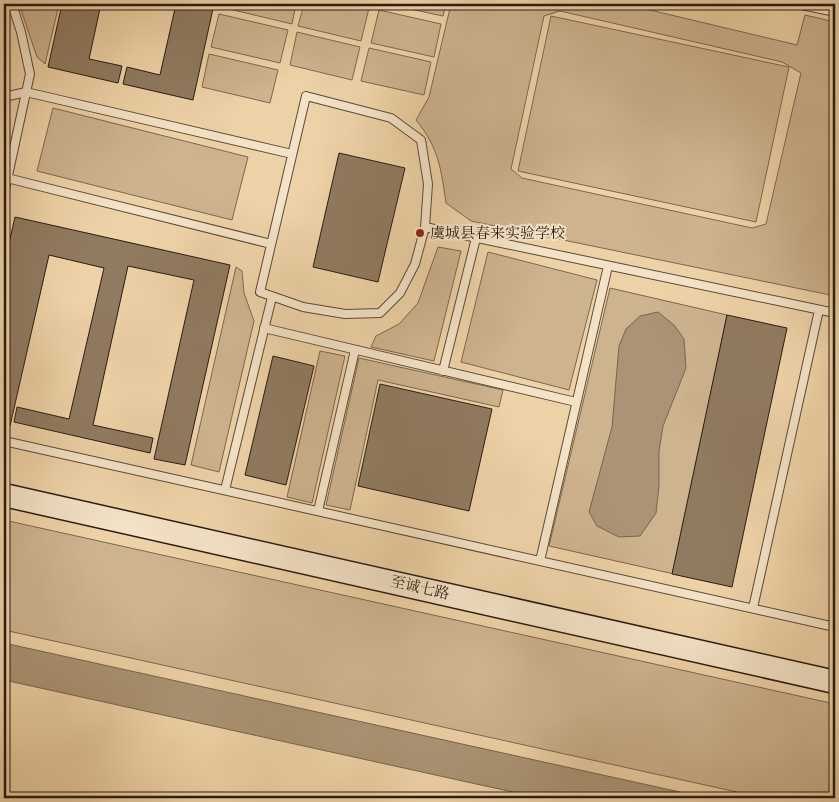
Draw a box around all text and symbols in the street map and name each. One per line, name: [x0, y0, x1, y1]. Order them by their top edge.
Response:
place label: 虞城县春来实验学校: [430, 224, 565, 243]
marker: 虞城县春来实验学校: [414, 227, 426, 239]
street label: 至诚七路: [389, 572, 451, 604]

